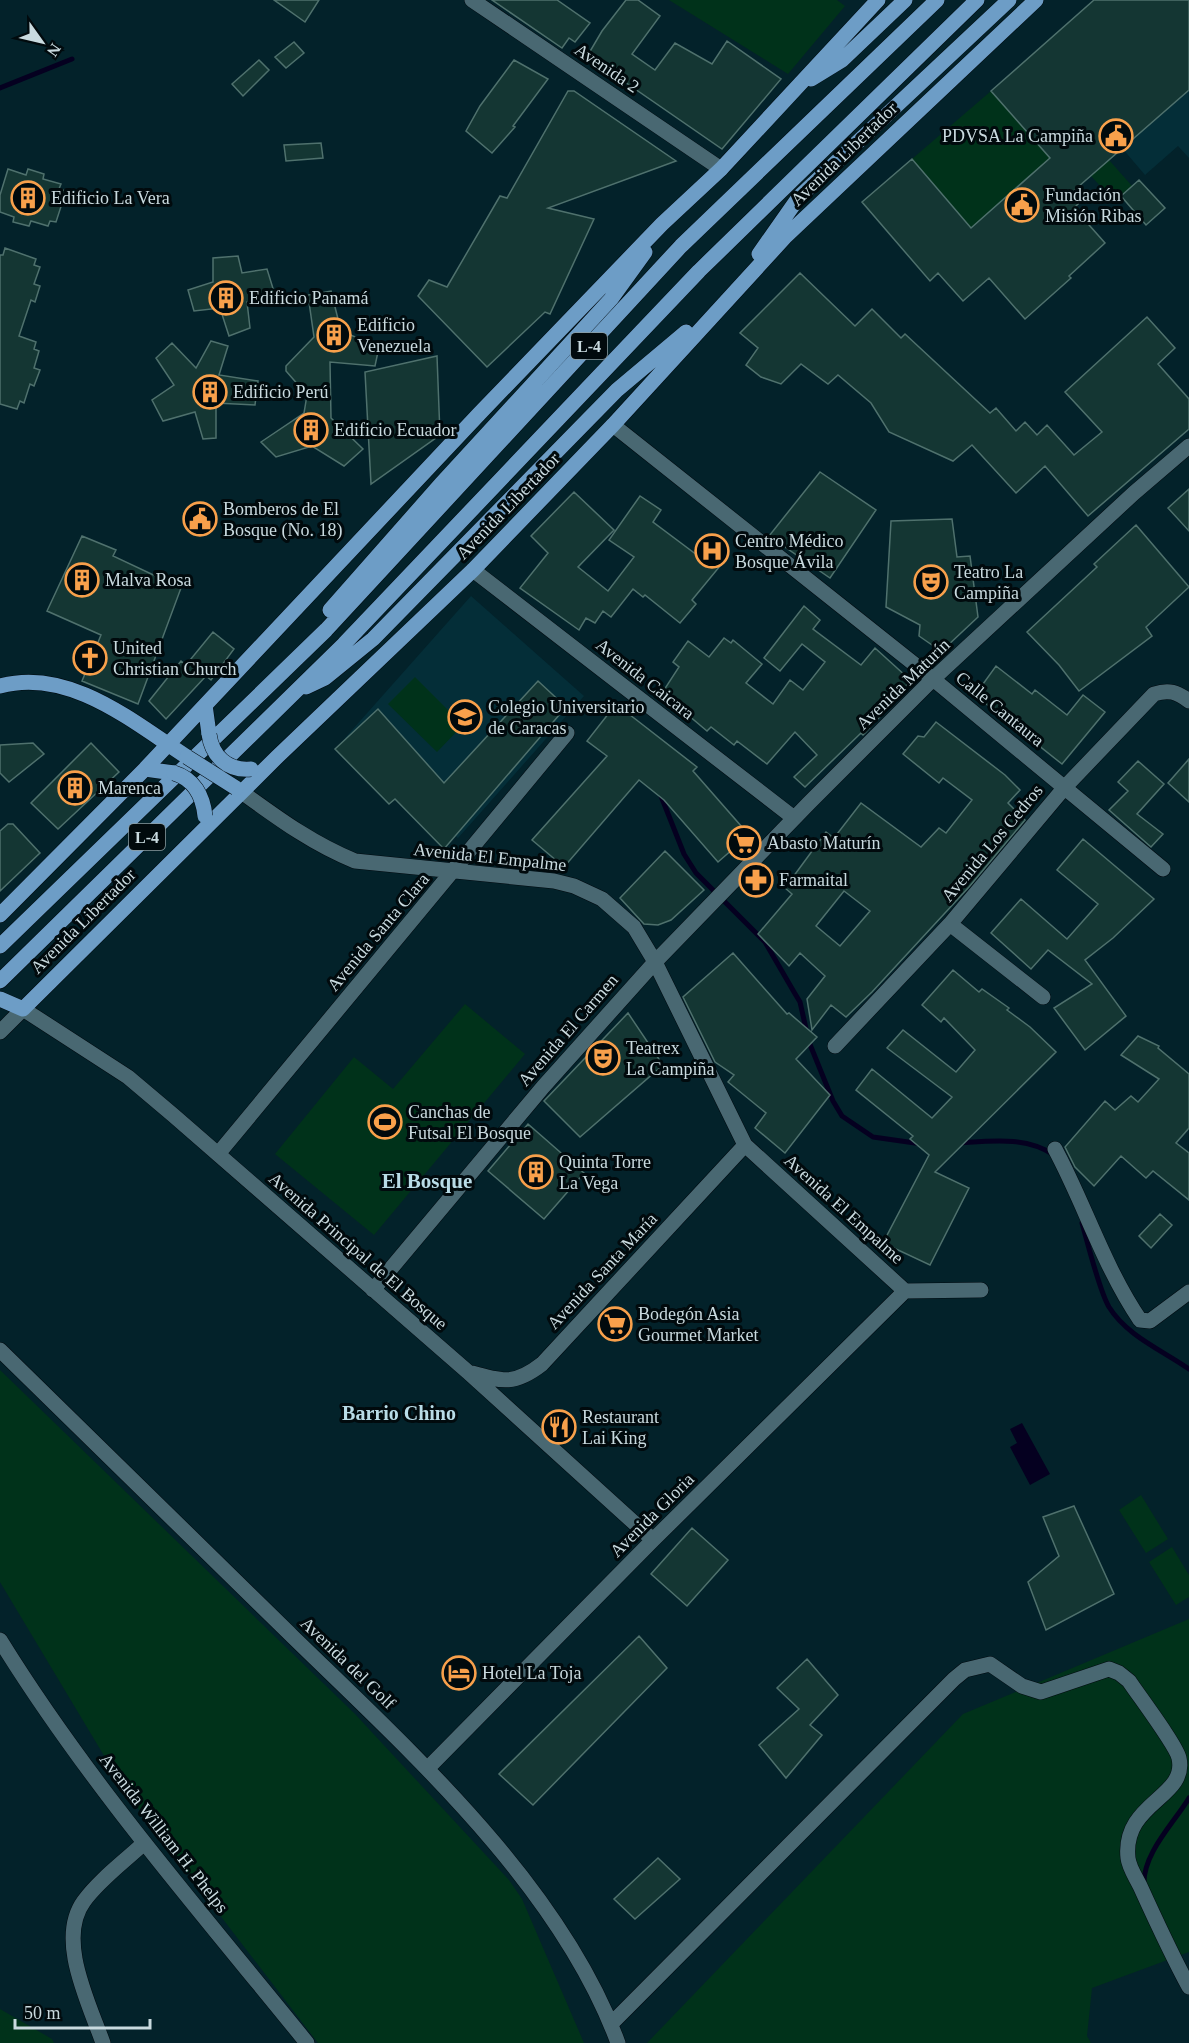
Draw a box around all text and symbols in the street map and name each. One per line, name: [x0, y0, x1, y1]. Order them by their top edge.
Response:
north arrow: [12, 12, 72, 72]
street label: Avenida 2: [571, 39, 643, 97]
text: N: [43, 41, 64, 60]
street label: Avenida Libertador: [787, 98, 901, 210]
public building icon: PDVSA La Campiña: [1098, 118, 1134, 154]
place label: PDVSA La Campiña: [942, 126, 1093, 146]
building icon: Edificio La Vera: [10, 180, 46, 216]
place label: Fundación Misión Ribas: [1045, 185, 1142, 226]
public building icon: Fundación Misión Ribas: [1004, 187, 1040, 223]
place label: Edificio La Vera: [51, 188, 170, 208]
building icon: Edificio Panamá: [208, 280, 244, 316]
place label: Edificio Panamá: [249, 288, 368, 308]
place label: Edificio Venezuela: [357, 315, 431, 356]
building icon: Edificio Venezuela: [316, 317, 352, 353]
road number: L-4: [571, 333, 607, 359]
building icon: Edificio Perú: [192, 374, 228, 410]
place label: Edificio Perú: [233, 382, 328, 402]
building icon: Edificio Ecuador: [293, 412, 329, 448]
place label: Edificio Ecuador: [334, 420, 456, 440]
street label: Avenida Libertador: [452, 449, 564, 563]
place label: Bomberos de El Bosque (No. 18): [223, 499, 343, 541]
public building icon: Bomberos de El Bosque (No. 18): [182, 501, 218, 537]
place label: Centro Médico Bosque Ávila: [735, 531, 843, 572]
hospital icon: Centro Médico Bosque Ávila: [694, 533, 730, 569]
building icon: Malva Rosa: [64, 562, 100, 598]
place label: Teatro La Campiña: [954, 562, 1023, 603]
theatre icon: Teatro La Campiña: [913, 564, 949, 600]
place label: Malva Rosa: [105, 570, 191, 590]
street label: Avenida Caicara: [592, 634, 698, 724]
street label: Avenida Maturín: [852, 634, 954, 734]
place label: United Christian Church: [113, 638, 237, 679]
church icon: United Christian Church: [72, 640, 108, 676]
street label: Calle Cantaura: [952, 667, 1048, 751]
place label: Colegio Universitario de Caracas: [488, 697, 644, 738]
school or university icon: Colegio Universitario de Caracas: [447, 699, 483, 735]
building icon: Marenca: [57, 770, 93, 806]
place label: Marenca: [98, 778, 161, 798]
street label: Avenida Los Cedros: [937, 780, 1047, 906]
road number: L-4: [129, 824, 165, 850]
supermarket icon: Abasto Maturín: [726, 825, 762, 861]
place label: Abasto Maturín: [767, 833, 880, 853]
street label: Avenida El Empalme: [413, 839, 567, 875]
pharmacy icon: Farmaital: [738, 862, 774, 898]
street label: Avenida Libertador: [26, 864, 140, 978]
street label: Avenida Santa Clara: [323, 869, 433, 995]
place label: Farmaital: [779, 870, 848, 890]
street label: Avenida El Carmen: [514, 970, 622, 1090]
place label: Teatrex La Campiña: [626, 1038, 714, 1079]
theatre icon: Teatrex La Campiña: [585, 1040, 621, 1076]
place label: Canchas de Futsal El Bosque: [408, 1102, 531, 1143]
sports icon: Canchas de Futsal El Bosque: [367, 1104, 403, 1140]
street label: Avenida El Empalme: [780, 1150, 908, 1268]
place label: Quinta Torre La Vega: [559, 1152, 651, 1193]
building icon: Quinta Torre La Vega: [518, 1154, 554, 1190]
street label: Avenida Principal de El Bosque: [265, 1168, 451, 1334]
district label: El Bosque: [382, 1169, 472, 1193]
street label: Avenida Santa María: [543, 1209, 661, 1333]
place label: Bodegón Asia Gourmet Market: [638, 1304, 758, 1345]
supermarket icon: Bodegón Asia Gourmet Market: [597, 1306, 633, 1342]
district label: Barrio Chino: [342, 1402, 456, 1424]
place label: Restaurant Lai King: [582, 1407, 659, 1448]
restaurant icon: Restaurant Lai King: [541, 1409, 577, 1445]
street label: Avenida Gloria: [606, 1469, 698, 1561]
street label: Avenida del Golf: [297, 1613, 399, 1713]
hotel icon: Hotel La Toja: [441, 1655, 477, 1691]
place label: Hotel La Toja: [482, 1663, 581, 1683]
street label: Avenida William H. Phelps: [96, 1749, 232, 1917]
scale bar: [15, 1992, 150, 2030]
text: 50 m: [24, 2003, 61, 2023]

